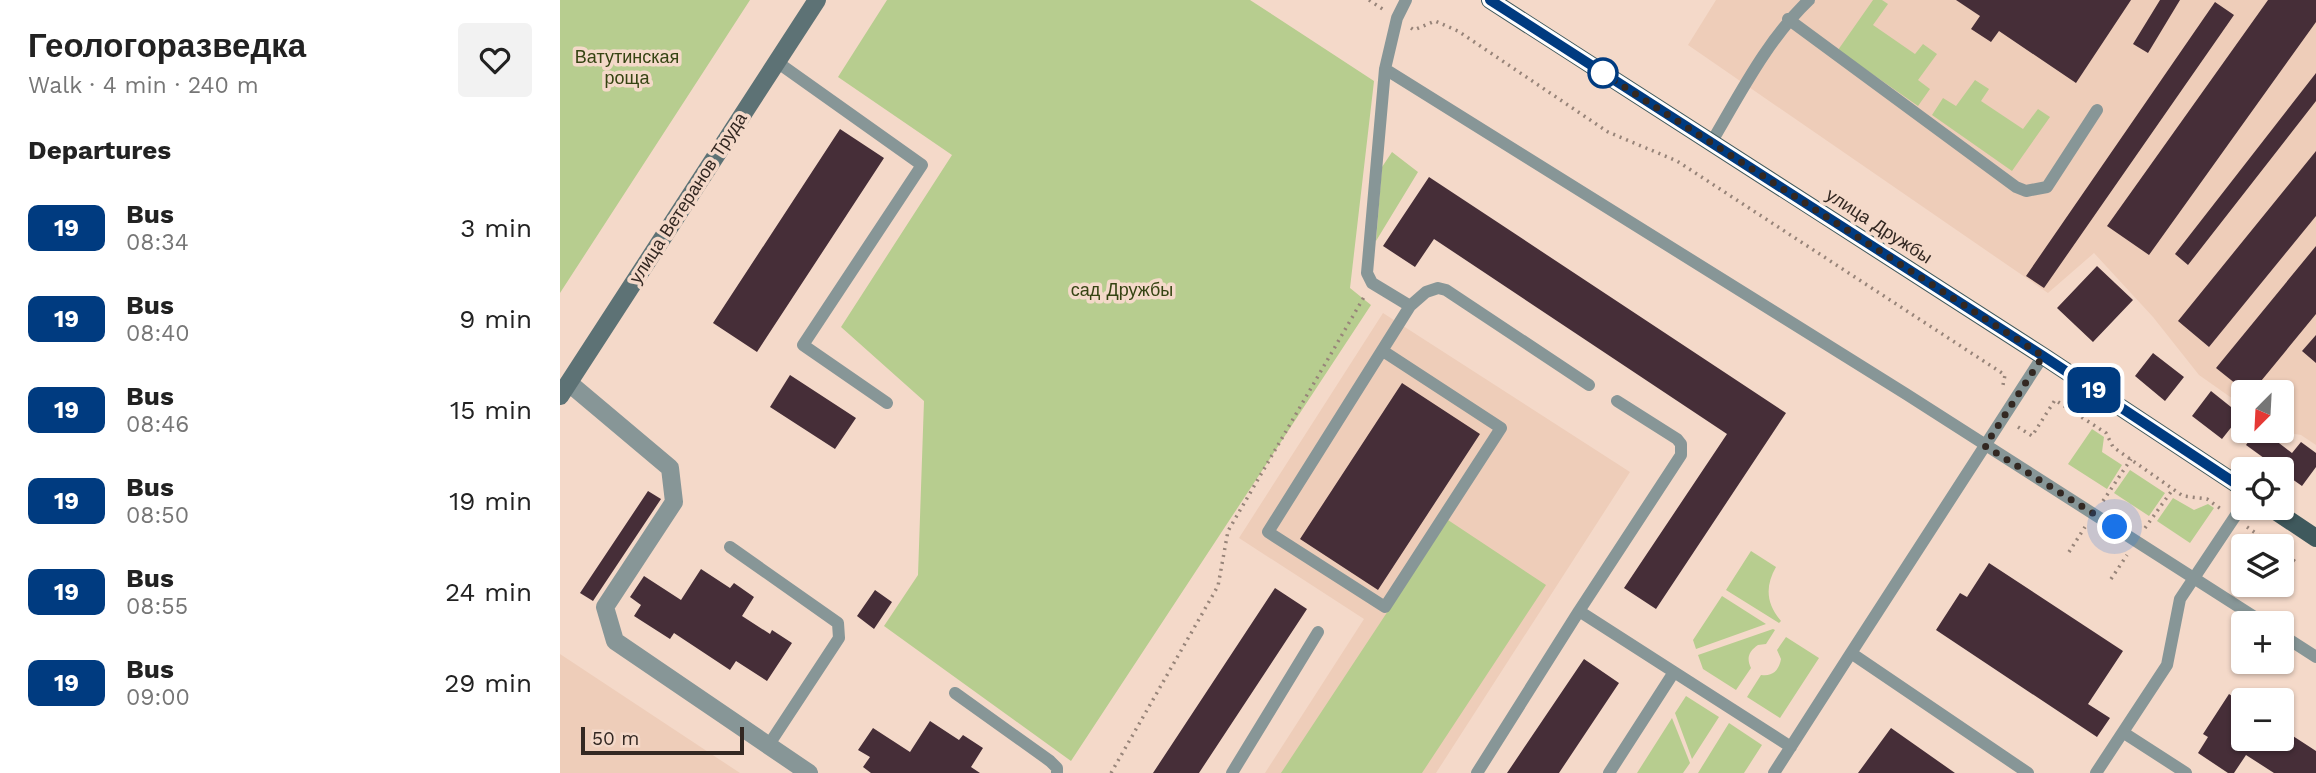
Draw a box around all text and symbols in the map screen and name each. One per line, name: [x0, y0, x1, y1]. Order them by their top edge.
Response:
button: heart: [458, 23, 532, 97]
text: Геологоразведка: [28, 26, 306, 65]
park label: Ватутинская роща: [575, 46, 679, 88]
unlabelled marker: [1588, 58, 1618, 88]
text: Walk · 4 min · 240 m: [28, 72, 259, 99]
street label: улица Ветеранов Труда: [624, 108, 751, 287]
text: Departures: [28, 135, 171, 165]
street label: улица Дружбы: [1822, 183, 1936, 268]
text: Bus: [126, 199, 174, 229]
text: 3 min: [460, 213, 532, 243]
text: 19: [54, 214, 79, 242]
text: 08:34: [126, 229, 189, 256]
park label: сад Дружбы: [1071, 279, 1173, 300]
text: Bus: [126, 290, 174, 320]
text: 9 min: [459, 304, 532, 334]
text: 19: [54, 305, 79, 333]
text: 08:40: [126, 320, 190, 347]
line badge: 19: [2062, 367, 2126, 413]
text: 19: [2081, 376, 2107, 404]
north arrow: [2231, 380, 2294, 443]
map controls: [2231, 380, 2294, 751]
text: Bus: [126, 381, 174, 411]
text: 15 min: [450, 395, 532, 425]
text: 19: [54, 396, 79, 424]
text: 08:46: [126, 411, 189, 438]
button: locate: [2231, 457, 2294, 520]
text: Bus: [126, 472, 174, 502]
text: 19 min: [449, 486, 532, 516]
text: 19: [54, 487, 79, 515]
text: 08:50: [126, 502, 189, 529]
your location: [2097, 509, 2132, 544]
button: layers: [2231, 534, 2294, 597]
text: Bus: [126, 563, 174, 593]
text: 24 min: [445, 577, 532, 607]
text: 19: [54, 578, 79, 606]
text: 08:55: [126, 593, 188, 620]
button: +: [2231, 611, 2294, 674]
text: Bus: [126, 654, 174, 684]
text: 29 min: [444, 668, 532, 698]
text: 19: [54, 669, 79, 697]
text: 09:00: [126, 684, 190, 711]
button: −: [2231, 688, 2294, 751]
scale bar: [581, 724, 744, 756]
text: 50 m: [592, 727, 639, 750]

